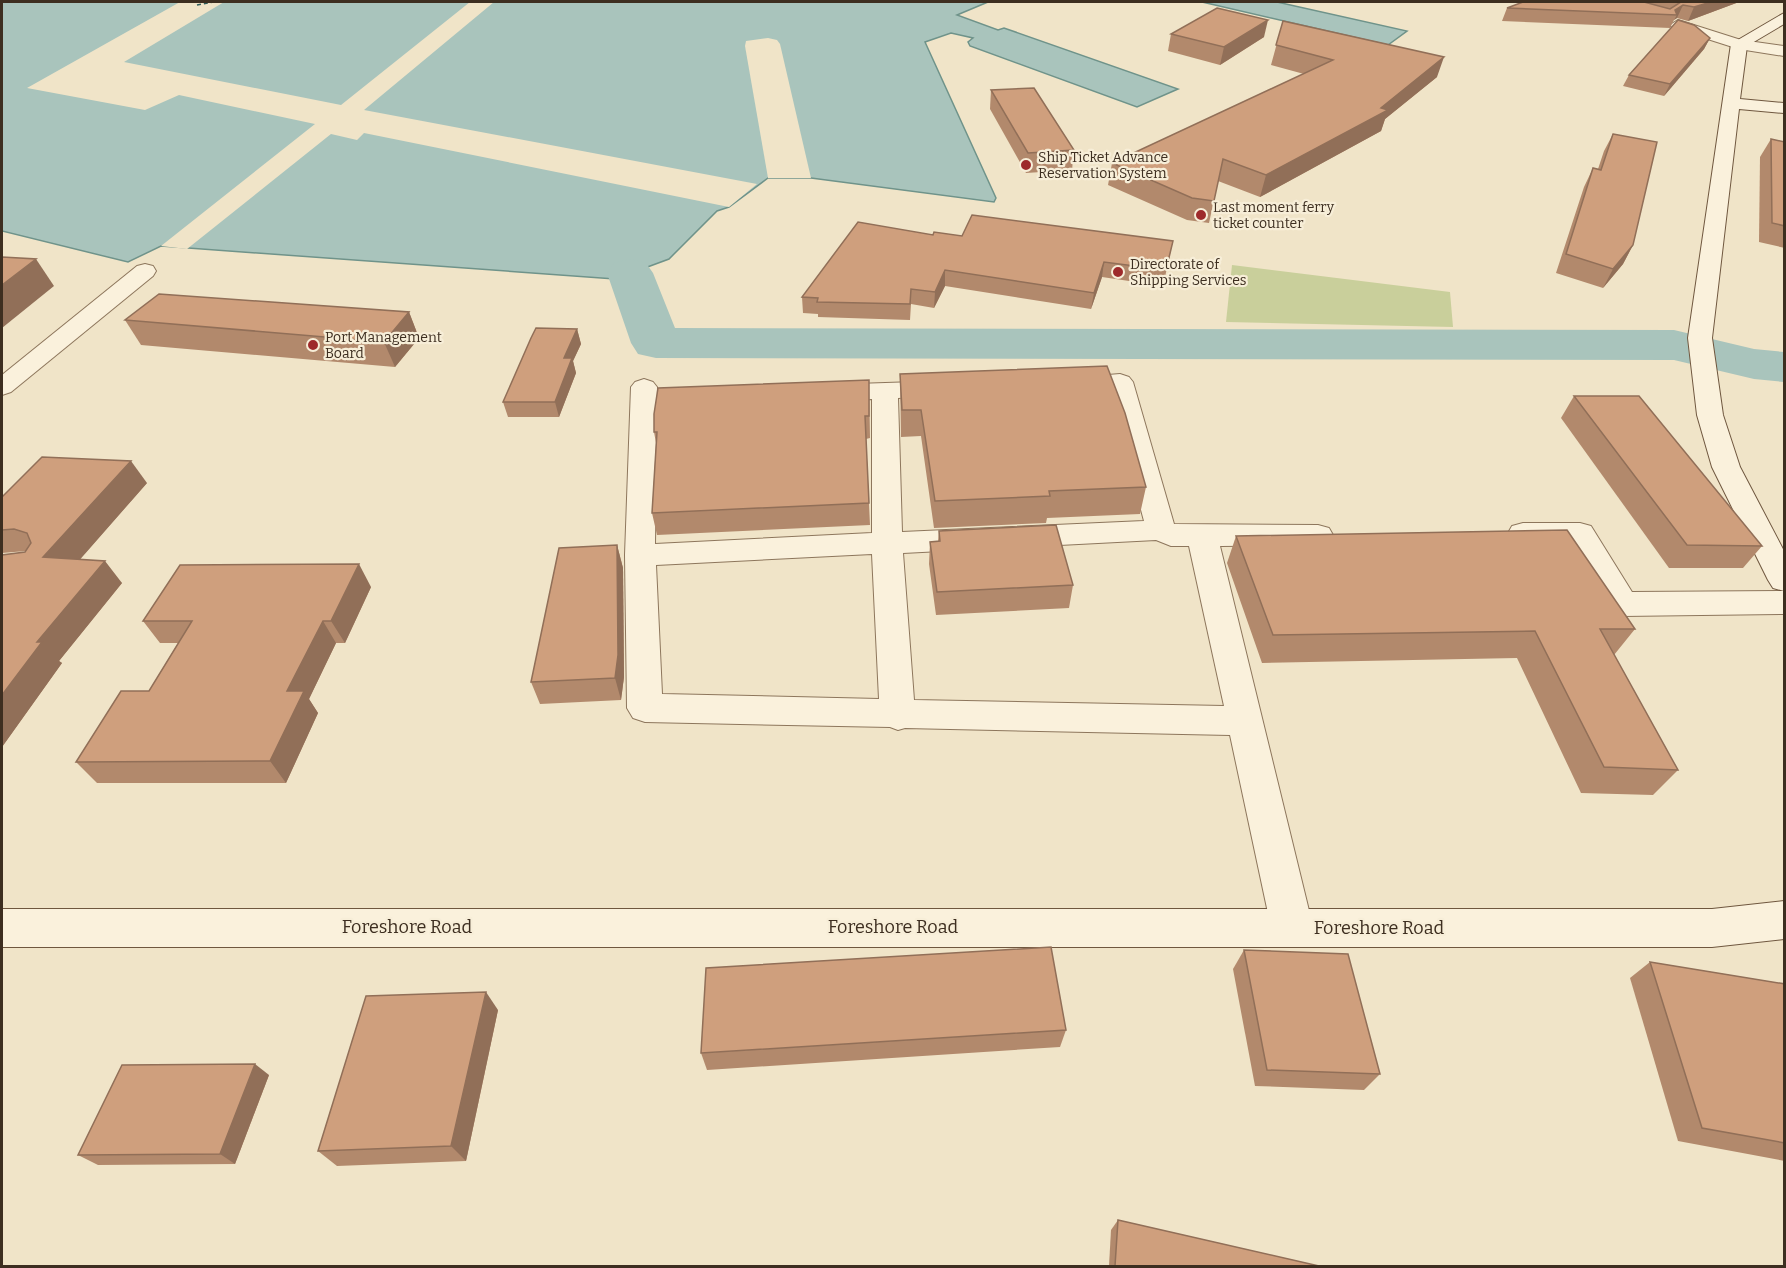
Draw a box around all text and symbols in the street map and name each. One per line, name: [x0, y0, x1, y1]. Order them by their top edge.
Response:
place label: Ship Ticket Advance Reservation System: [1038, 149, 1168, 182]
marker: Ship Ticket Advance Reservation System: [1019, 158, 1033, 172]
place label: Last moment ferry ticket counter: [1213, 199, 1335, 232]
marker: Last moment ferry ticket counter: [1194, 208, 1208, 222]
place label: Directorate of Shipping Services: [1130, 256, 1247, 289]
marker: Directorate of Shipping Services: [1111, 265, 1125, 279]
place label: Port Management Board: [325, 329, 442, 362]
marker: Port Management Board: [306, 338, 320, 352]
street label: Foreshore Road: [342, 916, 473, 938]
street label: Foreshore Road: [828, 916, 959, 938]
street label: Foreshore Road: [1314, 917, 1445, 939]

